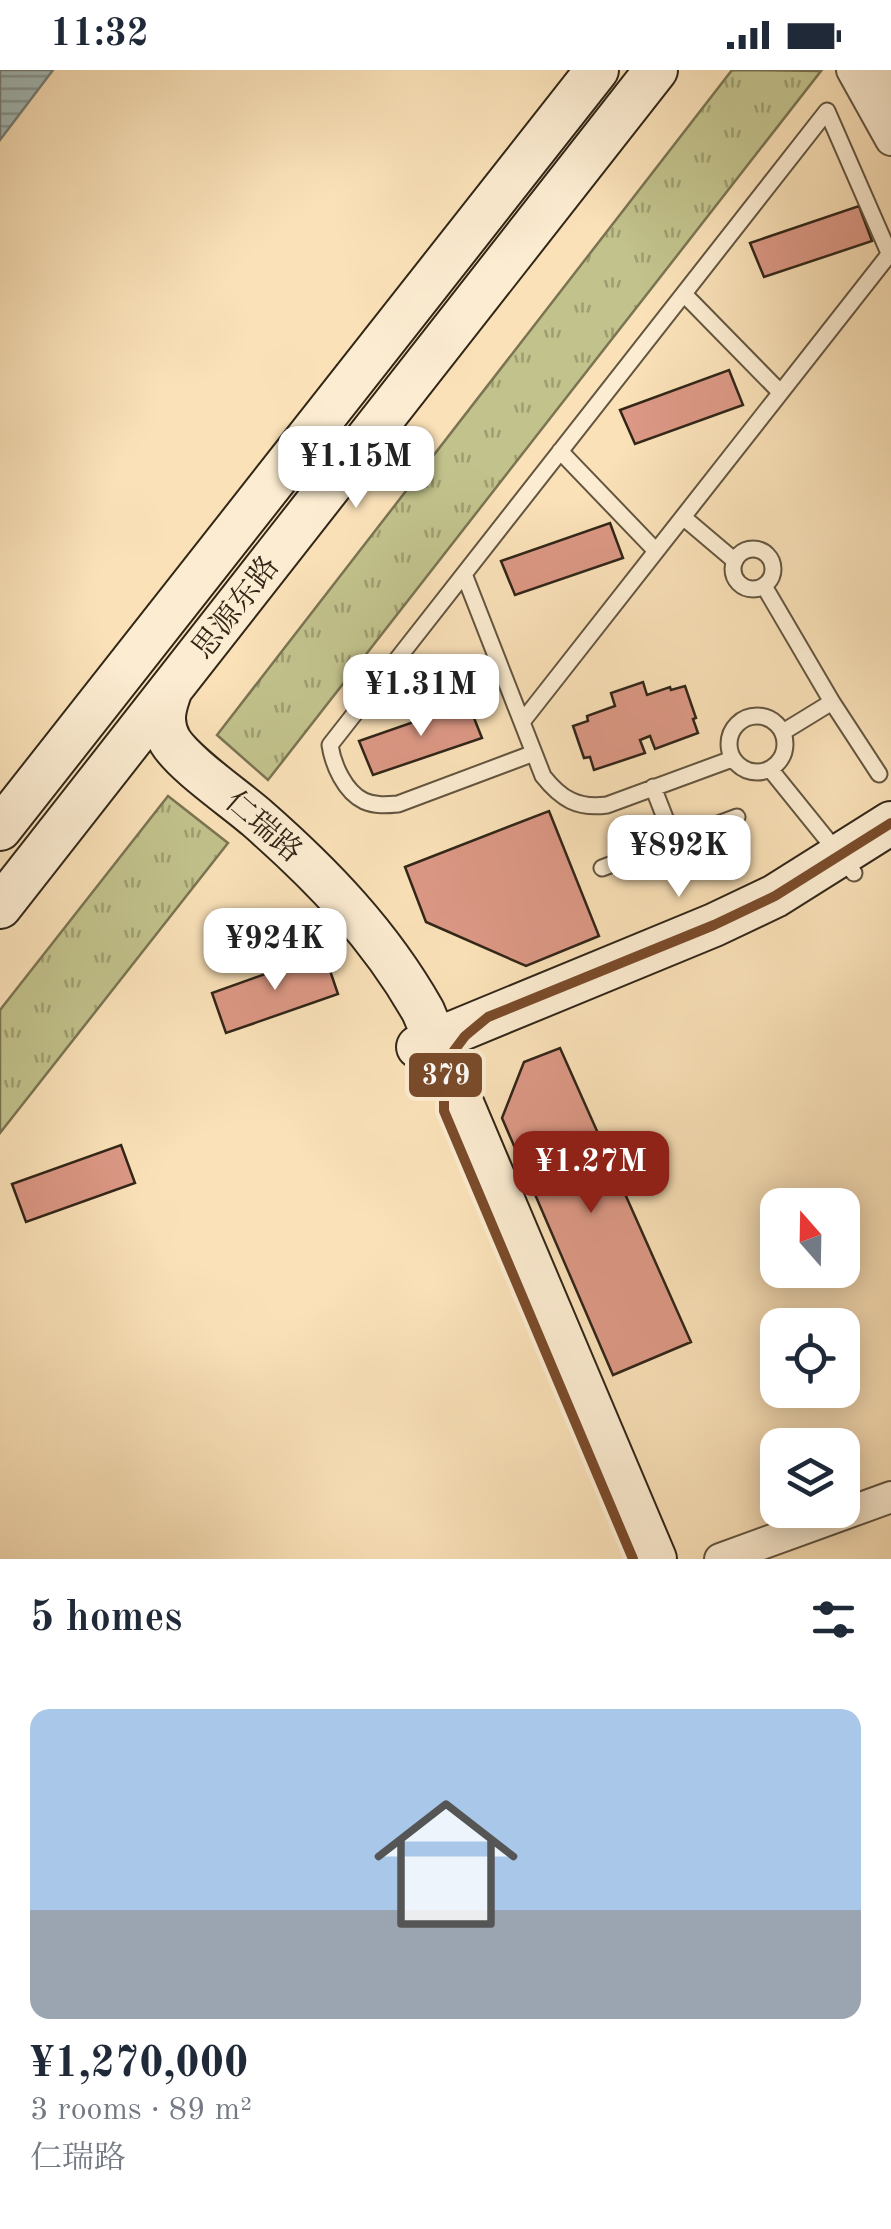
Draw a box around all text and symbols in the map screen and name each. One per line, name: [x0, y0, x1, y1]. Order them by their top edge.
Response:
text: 11:32: [50, 16, 149, 54]
pin: ¥1.15M: [275, 426, 437, 511]
text: ¥1.15M: [300, 442, 412, 474]
street label: 思源东路: [185, 550, 285, 665]
pin: ¥1.31M: [340, 654, 502, 739]
text: ¥1.31M: [365, 670, 477, 702]
street label: 仁瑞路: [219, 784, 308, 868]
pin: ¥892K: [609, 815, 749, 900]
text: ¥892K: [630, 831, 728, 863]
pin: ¥924K: [205, 908, 345, 993]
text: ¥924K: [226, 924, 324, 956]
line badge: 379: [407, 1051, 484, 1099]
text: 379: [422, 1063, 470, 1091]
pin: ¥1.27M: [510, 1131, 672, 1216]
text: ¥1.27M: [535, 1147, 647, 1179]
north arrow: [760, 1188, 860, 1288]
map controls: [760, 1188, 860, 1528]
button: locate: [760, 1308, 860, 1408]
button: layers: [760, 1428, 860, 1528]
icon: filters: [806, 1592, 861, 1647]
text: 5 homes: [30, 1598, 182, 1640]
icon: home: [356, 1774, 536, 1954]
text: ¥1,270,000: [30, 2044, 248, 2086]
text: 3 rooms · 89 m²: [30, 2095, 252, 2127]
text: 仁瑞路: [30, 2144, 126, 2176]

